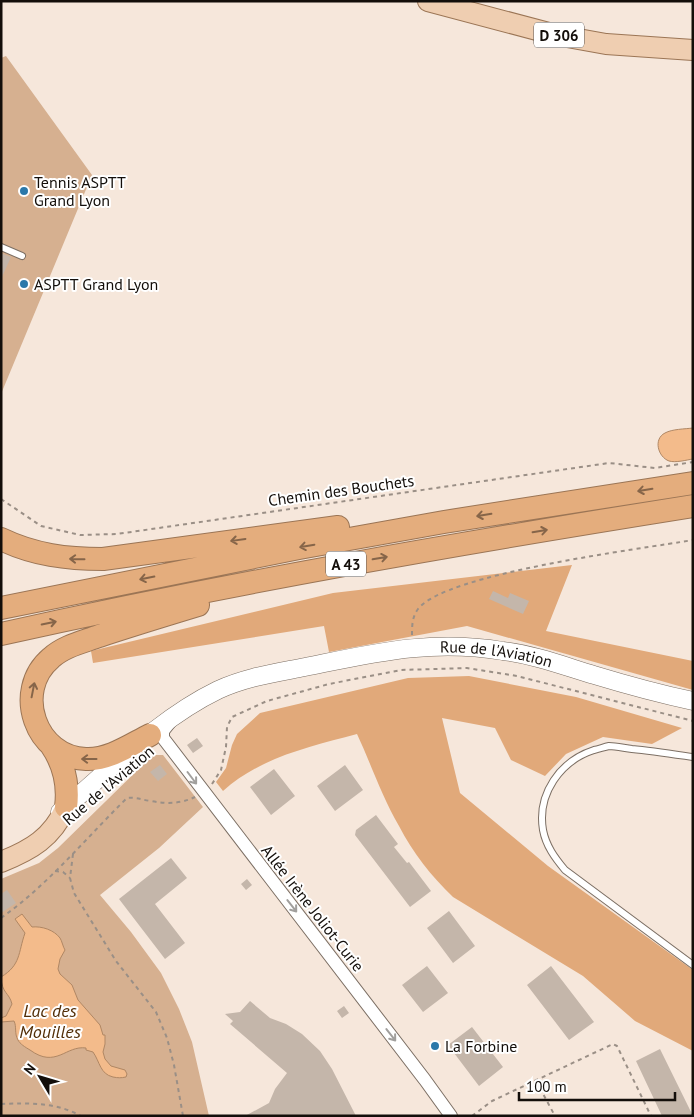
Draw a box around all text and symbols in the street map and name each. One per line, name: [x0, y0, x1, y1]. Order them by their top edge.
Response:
road number: D 306: [534, 22, 584, 48]
place label: Tennis ASPTT Grand Lyon: [34, 172, 126, 210]
marker: Tennis ASPTT Grand Lyon: [18, 185, 30, 197]
place label: ASPTT Grand Lyon: [34, 274, 158, 294]
marker: ASPTT Grand Lyon: [18, 278, 30, 290]
street label: Chemin des Bouchets: [267, 470, 415, 510]
one-way arrow: [637, 486, 653, 496]
one-way arrow: [476, 511, 492, 521]
one-way arrow: [532, 525, 548, 535]
one-way arrow: [231, 535, 247, 545]
one-way arrow: [299, 542, 315, 552]
road number: A 43: [326, 552, 366, 576]
one-way arrow: [372, 552, 388, 562]
one-way arrow: [69, 554, 85, 563]
one-way arrow: [140, 573, 156, 583]
one-way arrow: [40, 618, 56, 627]
street label: Rue de l'Aviation: [440, 636, 555, 672]
one-way arrow: [28, 682, 38, 698]
street label: Rue de l'Aviation: [58, 741, 158, 829]
one-way arrow: [81, 754, 98, 764]
one-way arrow: [187, 771, 197, 785]
street label: Allée Irène Joliot-Curie: [257, 841, 369, 975]
one-way arrow: [286, 899, 297, 912]
water label: Lac des Mouilles: [19, 999, 82, 1043]
one-way arrow: [385, 1028, 396, 1041]
place label: La Forbine: [445, 1036, 517, 1056]
marker: La Forbine: [429, 1040, 441, 1052]
north arrow: [15, 1052, 65, 1102]
text: N: [20, 1060, 40, 1078]
scale bar: [519, 1070, 675, 1102]
text: 100 m: [526, 1077, 567, 1096]

